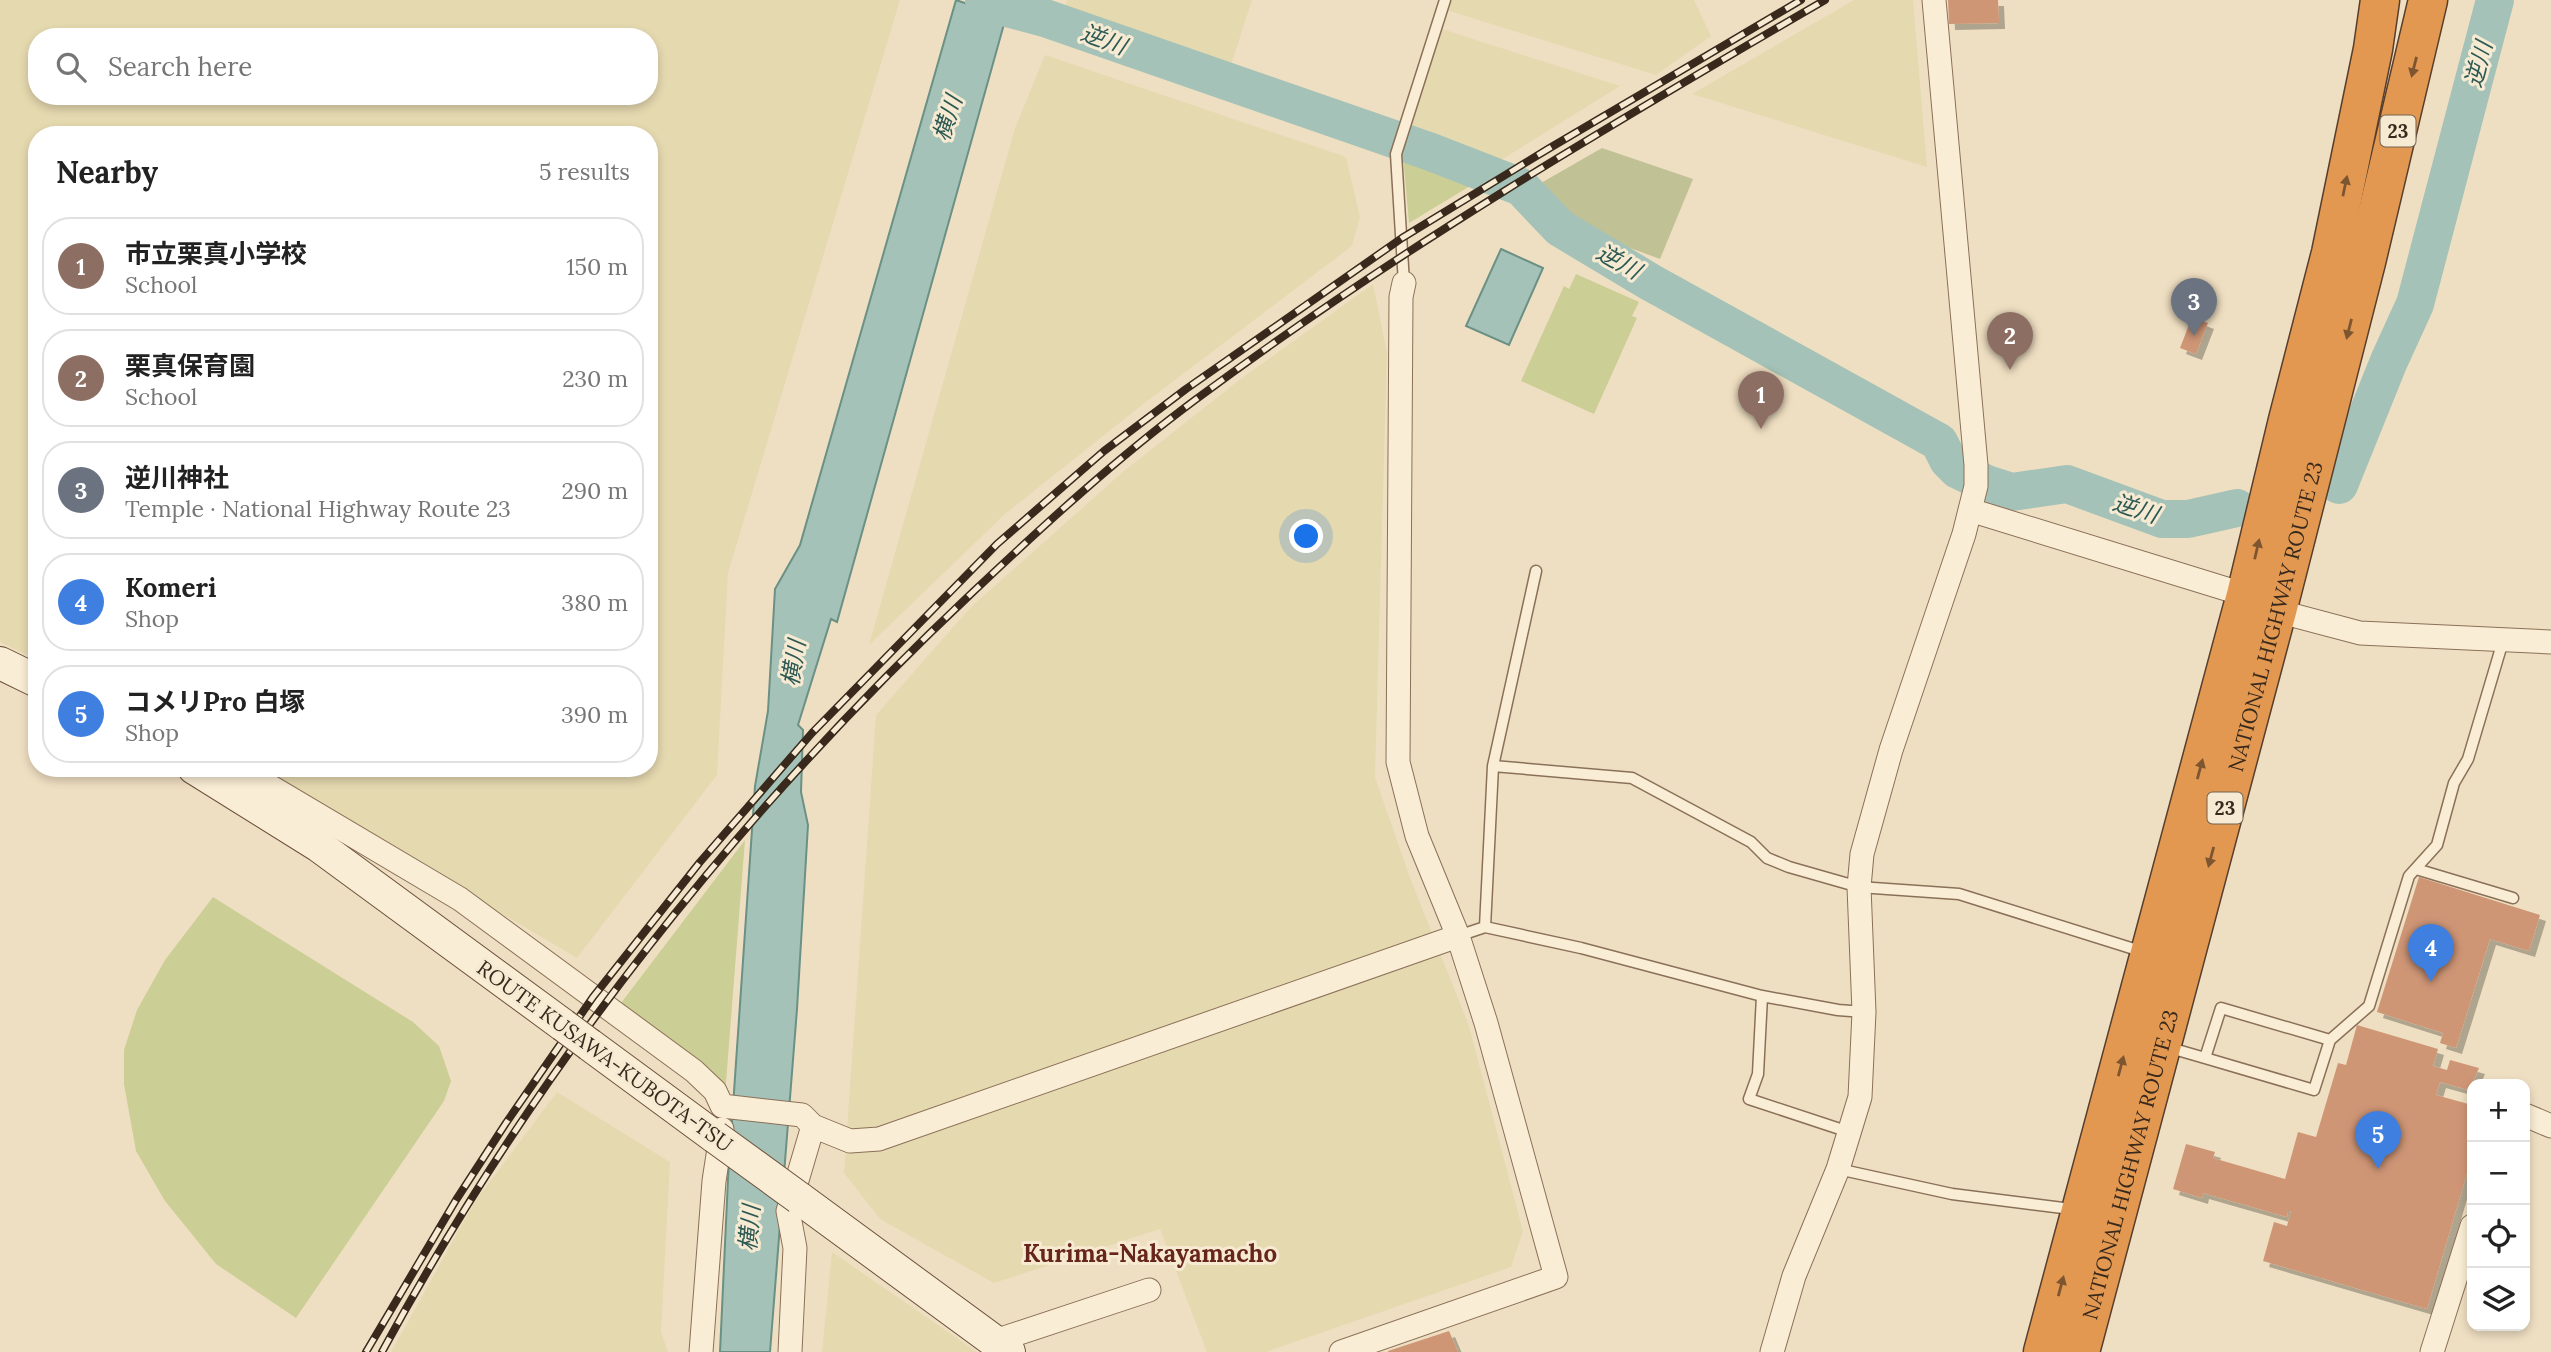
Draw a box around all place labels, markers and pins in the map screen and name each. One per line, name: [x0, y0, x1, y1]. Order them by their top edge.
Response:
pin: 3: [2171, 278, 2217, 336]
pin: 2: [1987, 312, 2033, 370]
pin: 1: [1738, 371, 1784, 429]
pin: 4: [2408, 924, 2454, 982]
pin: 5: [2355, 1111, 2401, 1169]

